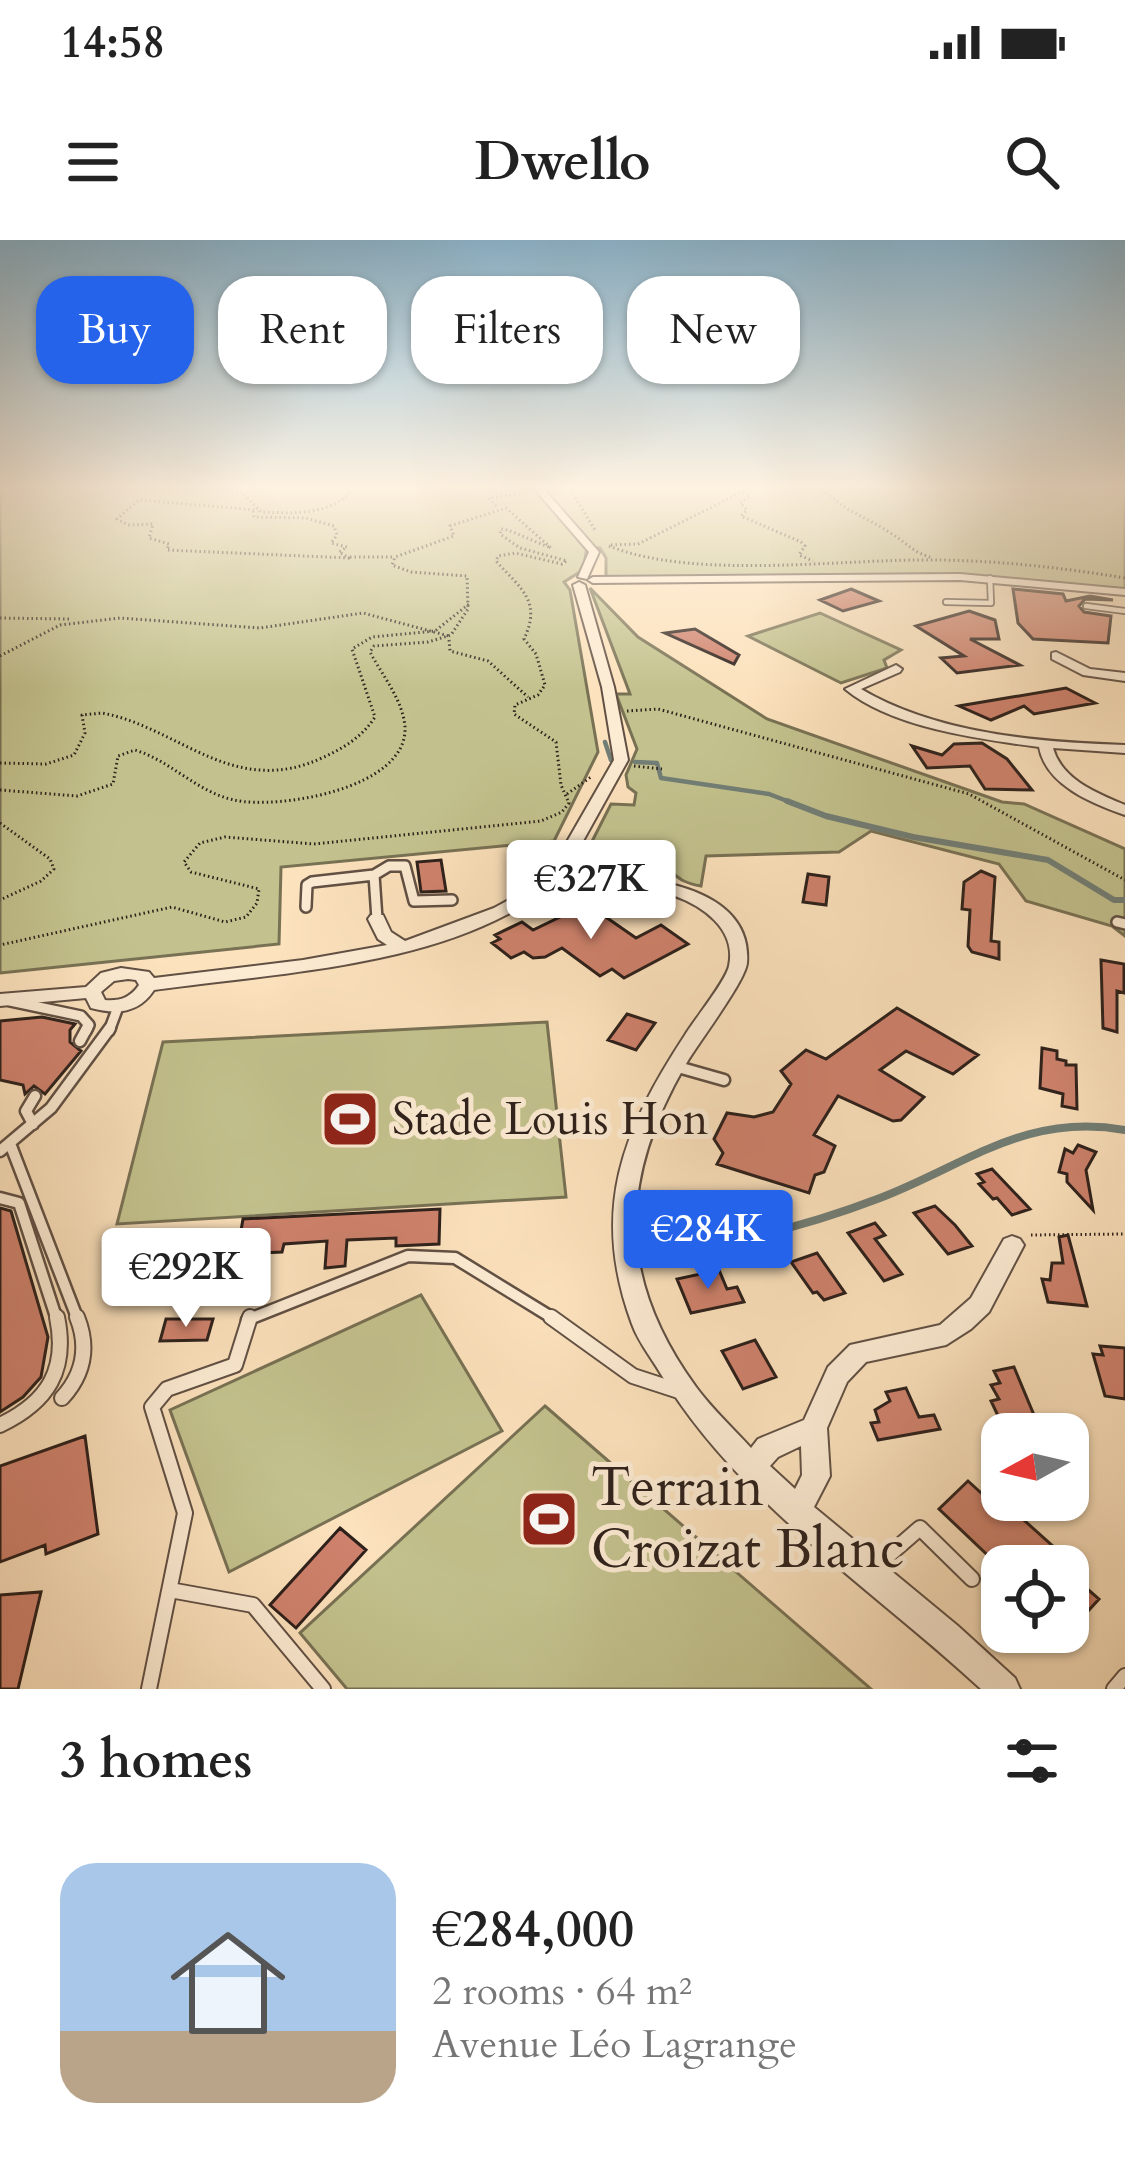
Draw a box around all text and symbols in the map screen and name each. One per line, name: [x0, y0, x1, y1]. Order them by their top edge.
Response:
text: 14:58: [60, 12, 165, 73]
text: Dwello: [474, 126, 651, 199]
icon: menu: [60, 129, 126, 195]
icon: search: [999, 129, 1065, 195]
chip: Buy: [36, 276, 194, 384]
chip: Rent: [218, 276, 387, 384]
chip: Filters: [411, 276, 603, 384]
chip: New: [627, 276, 800, 384]
pin: €327K: [507, 840, 675, 942]
text: €327K: [534, 852, 648, 905]
sports icon: Stade Louis Hon: [319, 1088, 381, 1150]
place label: Stade Louis Hon: [392, 1089, 709, 1150]
pin: €284K: [624, 1190, 792, 1292]
text: €284K: [651, 1202, 765, 1255]
pin: €292K: [102, 1228, 270, 1330]
text: €292K: [129, 1240, 243, 1293]
north arrow: [981, 1413, 1089, 1521]
map controls: [981, 1413, 1089, 1653]
place label: Terrain Croizat Blanc: [591, 1452, 904, 1587]
sports icon: Terrain Croizat Blanc: [518, 1488, 580, 1550]
button: locate: [981, 1545, 1089, 1653]
text: 3 homes: [60, 1726, 252, 1796]
icon: filters: [999, 1728, 1065, 1794]
text: €284,000: [432, 1895, 634, 1965]
icon: home: [156, 1911, 300, 2055]
text: 2 rooms · 64 m²: [432, 1965, 692, 2018]
text: Avenue Léo Lagrange: [432, 2018, 797, 2071]

